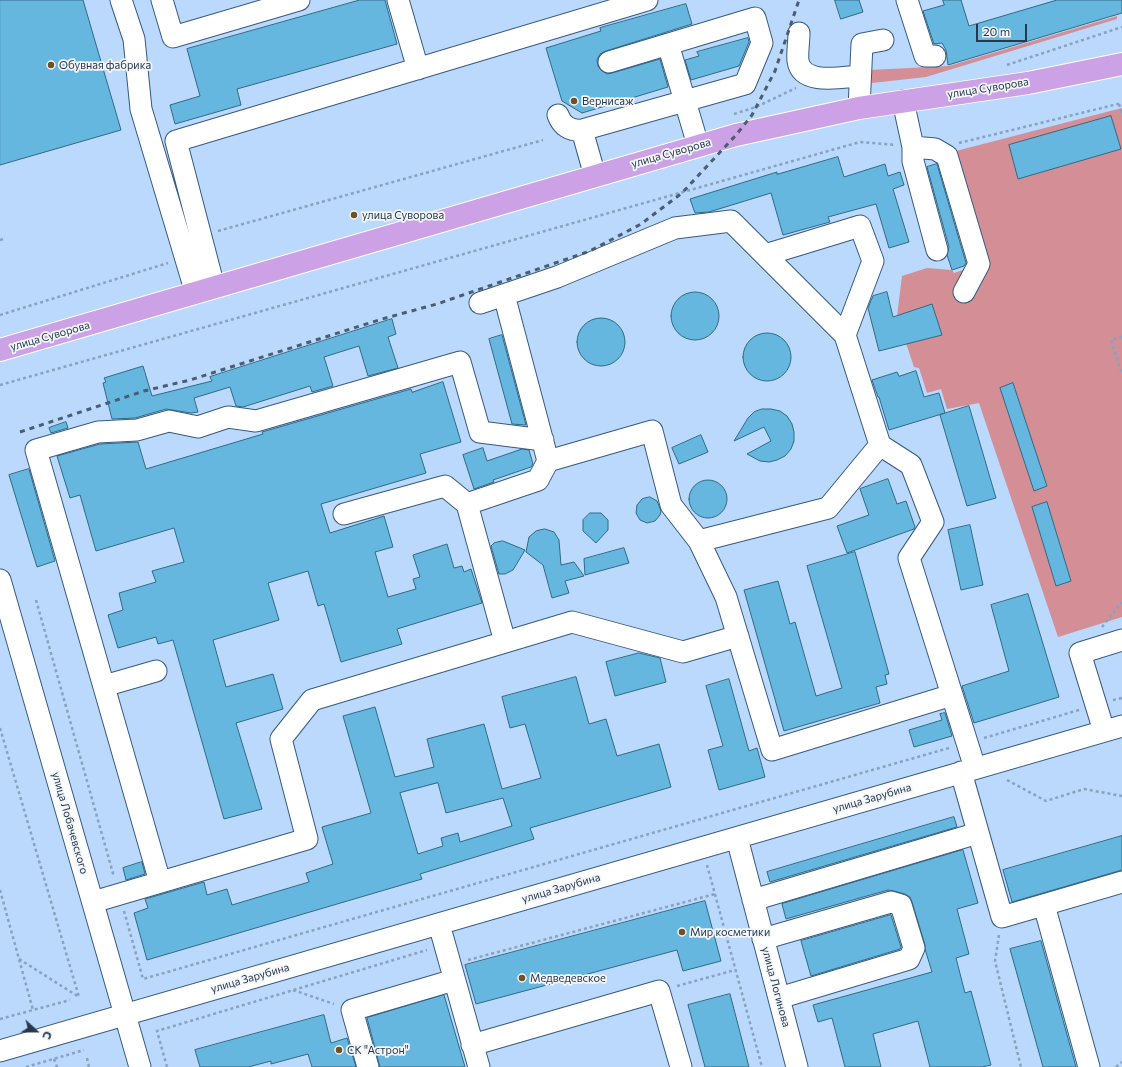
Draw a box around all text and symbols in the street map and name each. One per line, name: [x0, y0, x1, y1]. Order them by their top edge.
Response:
scale bar: [978, 16, 1029, 42]
text: 20 m: [983, 24, 1010, 38]
place label: Обувная фабрика: [59, 58, 151, 72]
marker: Обувная фабрика: [46, 60, 56, 70]
street label: улица Суворова: [946, 75, 1030, 101]
place label: Вернисаж: [582, 94, 634, 108]
marker: Вернисаж: [569, 96, 579, 106]
street label: улица Суворова: [630, 135, 712, 171]
place label: улица Суворова: [362, 208, 444, 222]
marker: улица Суворова: [349, 210, 359, 220]
street label: улица Суворова: [9, 318, 91, 354]
street label: улица Лобачевского: [49, 770, 91, 876]
street label: улица Зарубина: [831, 780, 913, 816]
street label: улица Зарубина: [520, 870, 602, 906]
place label: Мир косметики: [690, 925, 770, 939]
marker: Мир косметики: [677, 927, 687, 937]
street label: улица Логинова: [759, 945, 793, 1029]
street label: улица Зарубина: [209, 960, 291, 996]
place label: Медведевское: [530, 971, 606, 985]
marker: Медведевское: [517, 973, 527, 983]
north arrow: [16, 1011, 56, 1051]
text: С: [40, 1030, 55, 1041]
place label: СК "Астрон": [347, 1043, 409, 1057]
marker: СК "Астрон": [334, 1045, 344, 1055]

